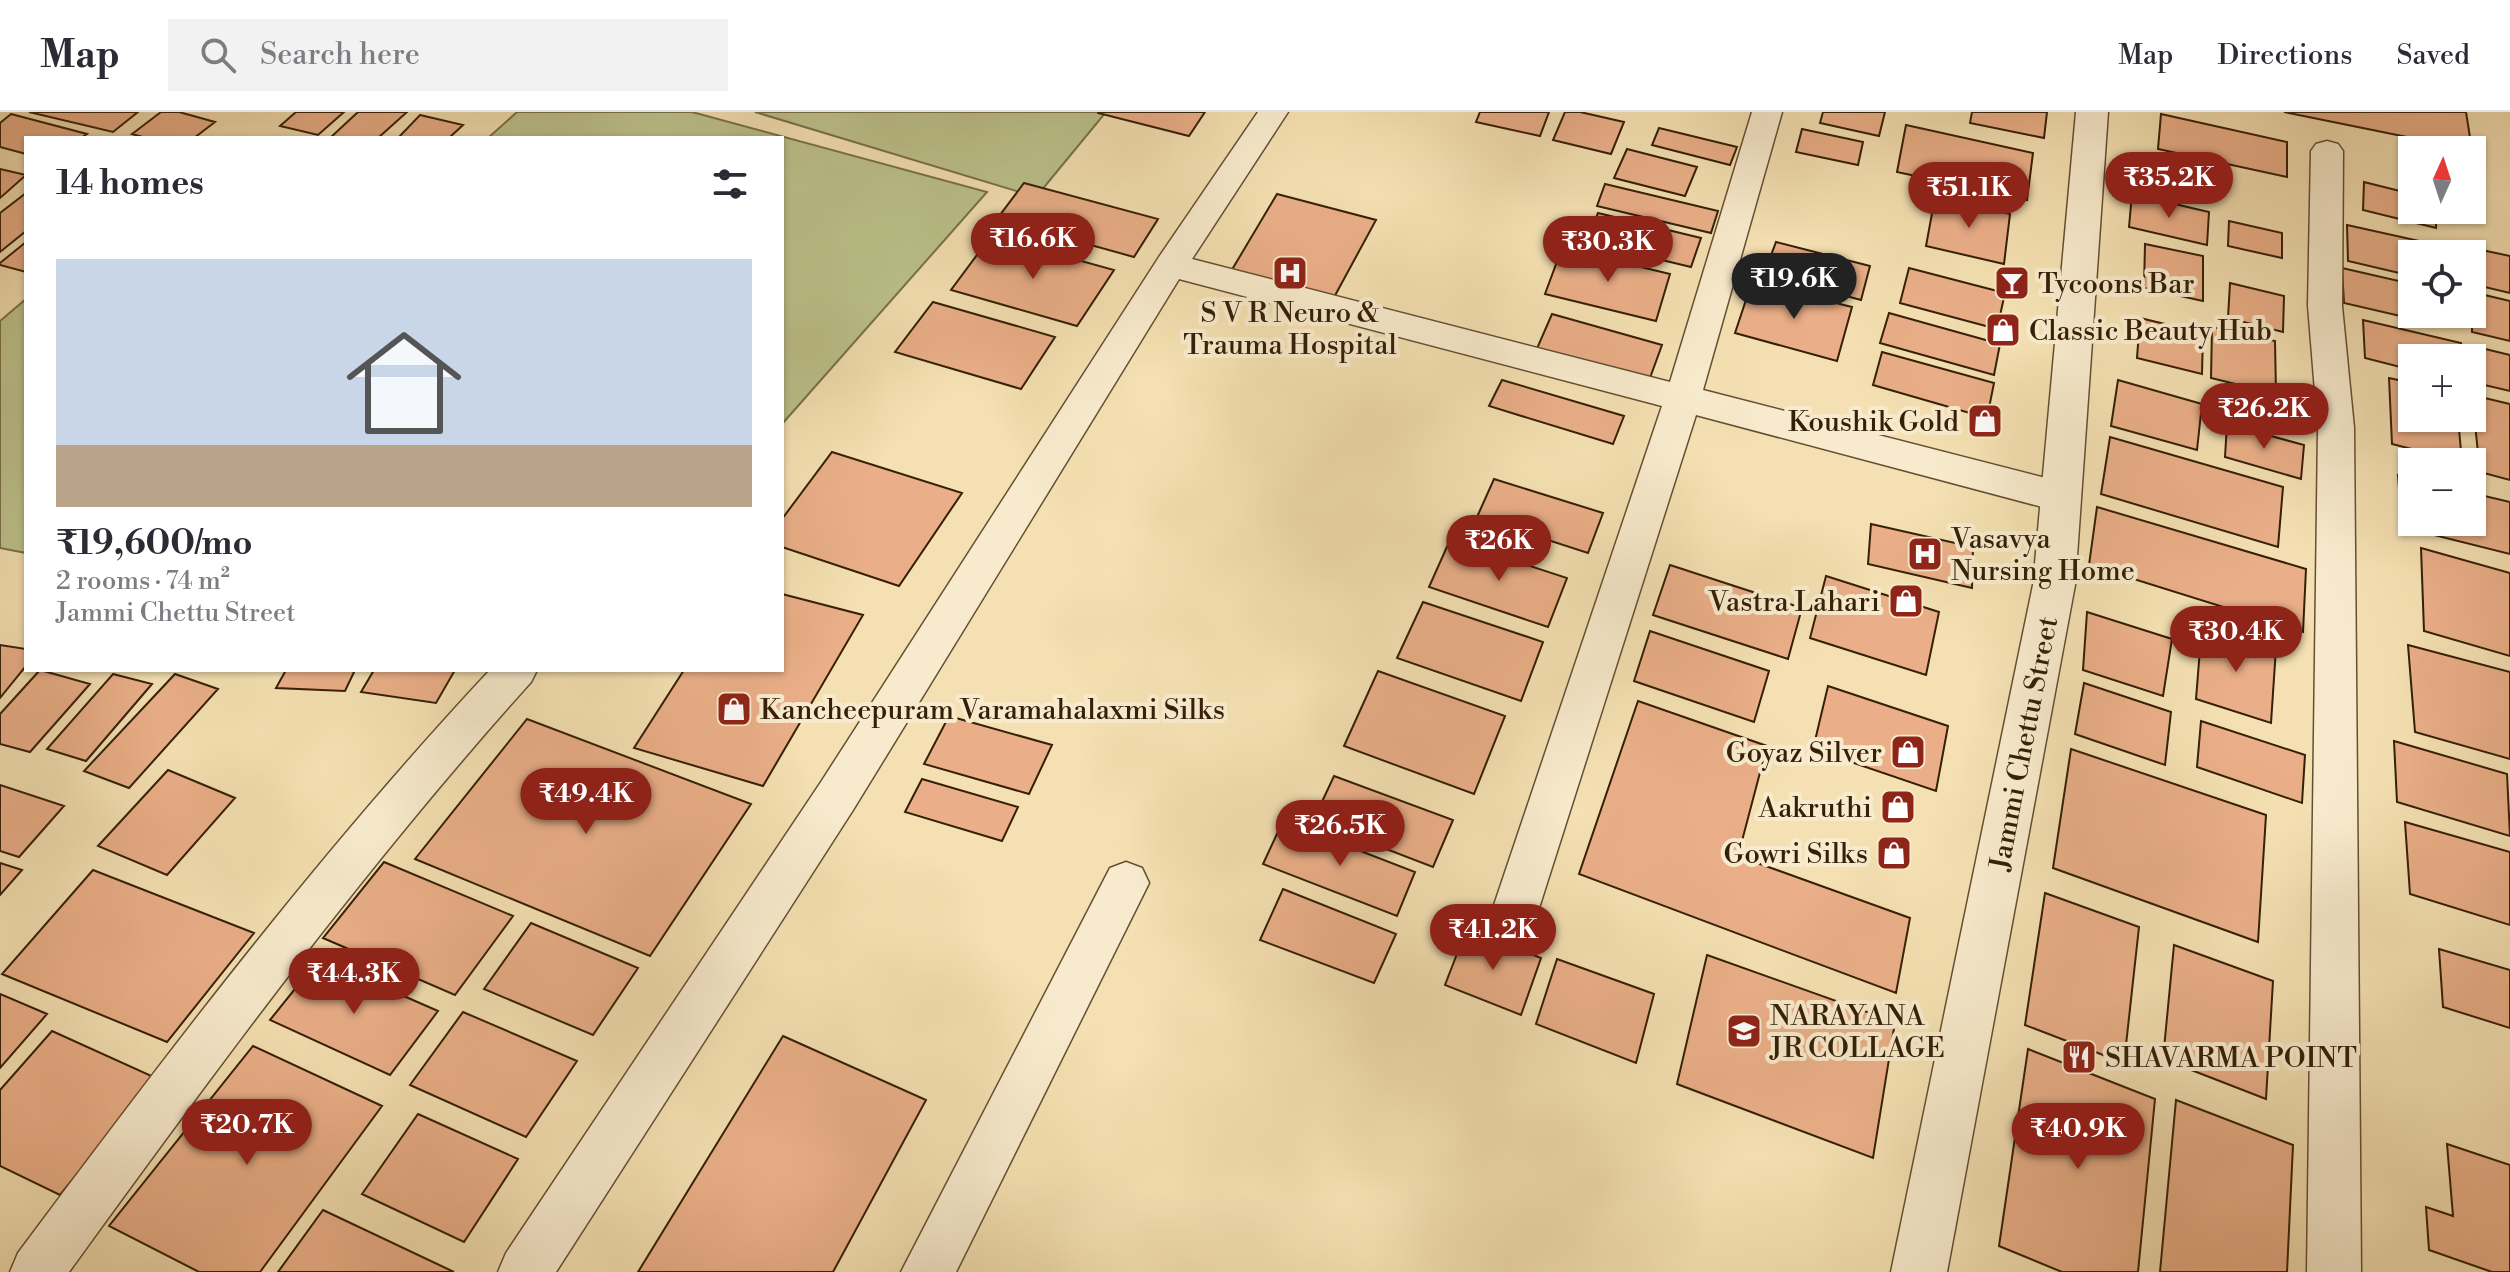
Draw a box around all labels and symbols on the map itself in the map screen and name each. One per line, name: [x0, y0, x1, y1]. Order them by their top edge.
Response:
north arrow: [2398, 136, 2486, 224]
pin: ₹35.2K: [2104, 152, 2234, 220]
pin: ₹51.1K: [1904, 162, 2034, 230]
pin: ₹16.6K: [968, 213, 1098, 281]
pin: ₹30.3K: [1543, 216, 1673, 284]
pin: ₹19.6K: [1729, 253, 1859, 321]
hospital icon: S V R Neuro & Trauma Hospital: [1271, 254, 1309, 292]
bar icon: Tycoons Bar: [1993, 264, 2031, 302]
place label: Tycoons Bar: [2038, 267, 2195, 302]
place label: S V R Neuro & Trauma Hospital: [1183, 296, 1397, 363]
shop icon: Classic Beauty Hub: [1984, 311, 2022, 349]
place label: Classic Beauty Hub: [2029, 314, 2272, 349]
pin: ₹26.2K: [2199, 383, 2329, 451]
shop icon: Koushik Gold: [1966, 402, 2004, 440]
place label: Koushik Gold: [1788, 405, 1959, 440]
pin: ₹26K: [1452, 515, 1546, 583]
place label: Vasavya Nursing Home: [1950, 522, 2135, 589]
hospital icon: Vasavya Nursing Home: [1906, 535, 1944, 573]
shop icon: Vastra Lahari: [1887, 582, 1925, 620]
place label: Vastra Lahari: [1707, 585, 1880, 620]
pin: ₹30.4K: [2171, 606, 2301, 674]
street label: Jammi Chettu Street: [1983, 613, 2066, 874]
shop icon: Kancheepuram Varamahalaxmi Silks: [715, 690, 753, 728]
place label: Kancheepuram Varamahalaxmi Silks: [760, 693, 1225, 728]
shop icon: Goyaz Silver: [1889, 733, 1927, 771]
place label: Goyaz Silver: [1726, 736, 1882, 771]
pin: ₹49.4K: [521, 768, 651, 836]
shop icon: Aakruthi: [1879, 788, 1917, 826]
place label: Aakruthi: [1757, 791, 1872, 826]
pin: ₹26.5K: [1275, 800, 1405, 868]
shop icon: Gowri Silks: [1875, 834, 1913, 872]
place label: Gowri Silks: [1724, 837, 1868, 872]
pin: ₹41.2K: [1428, 904, 1558, 972]
pin: ₹44.3K: [289, 948, 419, 1016]
place label: NARAYANA JR COLLAGE: [1769, 999, 1945, 1066]
school or university icon: NARAYANA JR COLLAGE: [1725, 1012, 1763, 1050]
restaurant icon: SHAVARMA POINT: [2060, 1038, 2098, 1076]
place label: SHAVARMA POINT: [2105, 1041, 2357, 1076]
pin: ₹20.7K: [182, 1099, 312, 1167]
pin: ₹40.9K: [2013, 1103, 2143, 1171]

